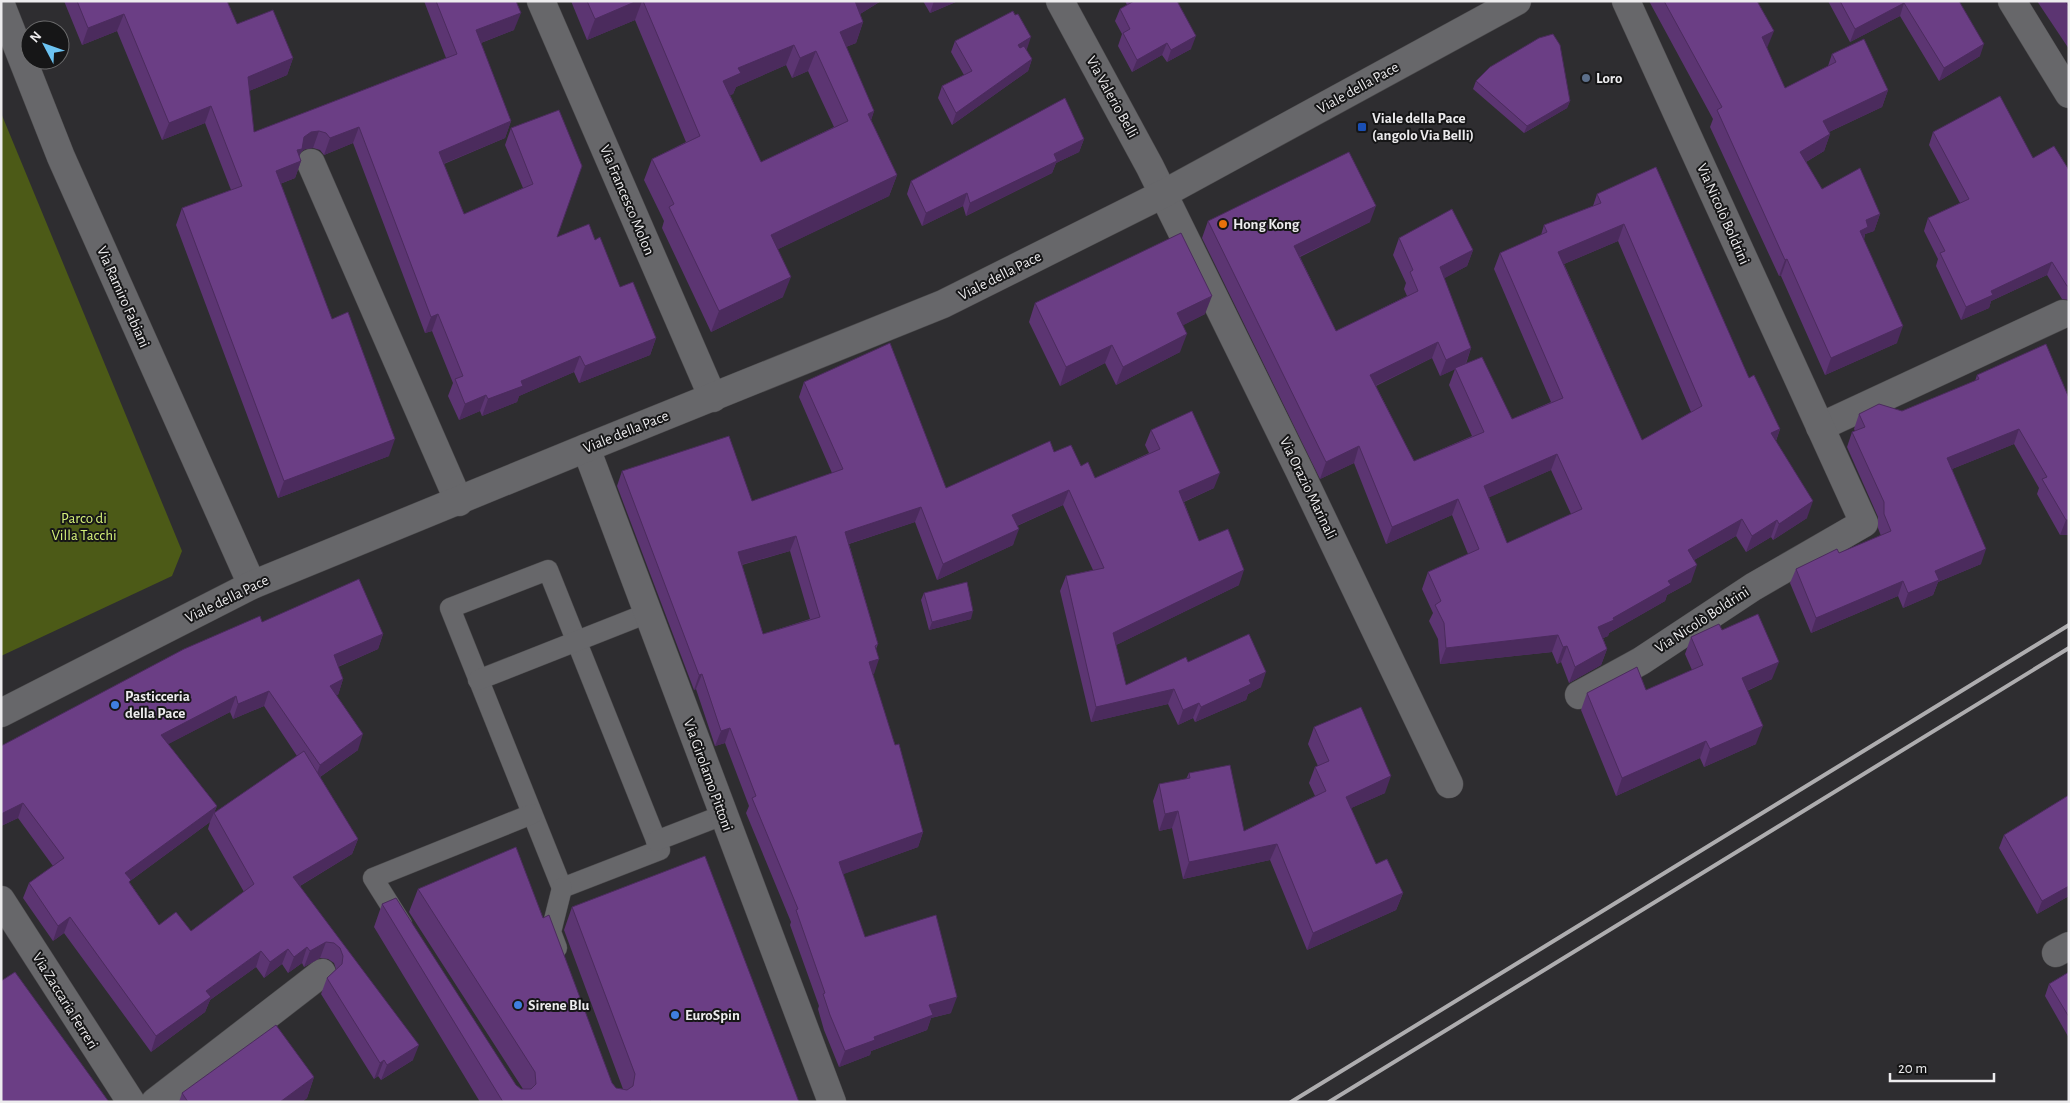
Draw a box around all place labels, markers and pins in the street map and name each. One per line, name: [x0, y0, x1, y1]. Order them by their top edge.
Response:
place label: Loro: [1596, 71, 1622, 86]
marker: Loro: [1580, 72, 1592, 84]
place label: Viale della Pace (angolo Via Belli): [1372, 111, 1474, 143]
marker: Viale della Pace (angolo Via Belli): [1356, 121, 1368, 133]
place label: Hong Kong: [1233, 217, 1300, 232]
marker: Hong Kong: [1217, 218, 1229, 230]
place label: Pasticceria della Pace: [125, 689, 190, 721]
marker: Pasticceria della Pace: [109, 699, 121, 711]
place label: Sirene Blu: [528, 998, 590, 1013]
marker: Sirene Blu: [512, 999, 524, 1011]
place label: EuroSpin: [685, 1008, 740, 1023]
marker: EuroSpin: [669, 1009, 681, 1021]

